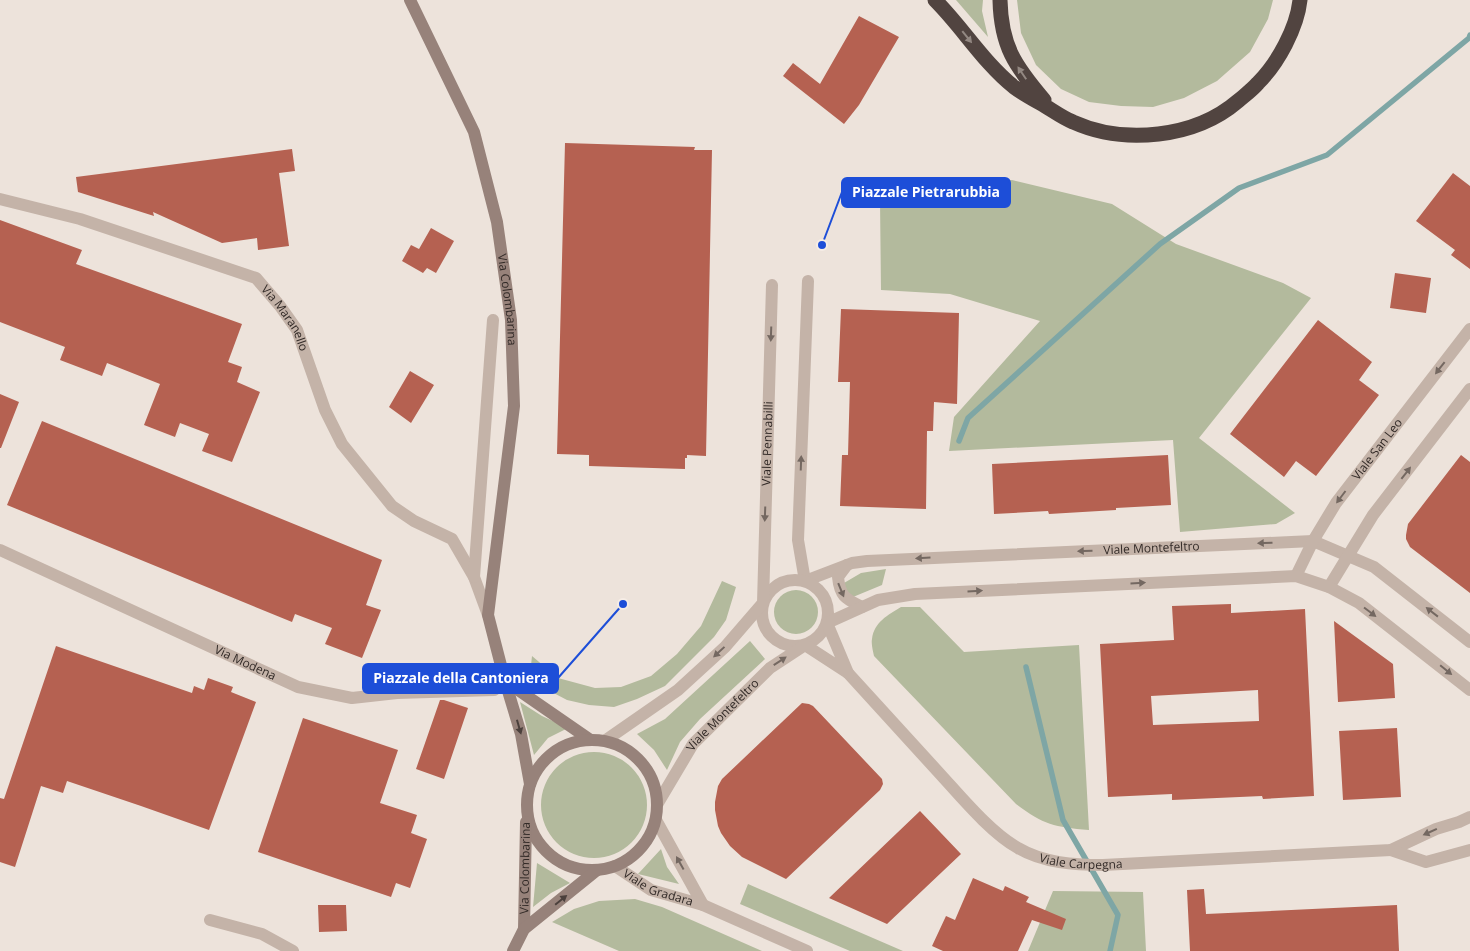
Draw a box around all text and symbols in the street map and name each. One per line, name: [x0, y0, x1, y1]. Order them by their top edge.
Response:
one-way arrow: [961, 30, 972, 43]
one-way arrow: [1017, 66, 1027, 80]
callout: Piazzale Pietrarubbia: [842, 178, 1010, 207]
text: Piazzale Pietrarubbia: [852, 182, 1000, 201]
street label: Via Colombarina: [494, 253, 521, 346]
street label: Via Maranello: [258, 281, 313, 353]
one-way arrow: [767, 326, 775, 342]
one-way arrow: [1435, 361, 1446, 374]
street label: Viale Pennabilli: [757, 401, 777, 486]
street label: Viale San Leo: [1348, 415, 1406, 483]
one-way arrow: [798, 455, 806, 471]
one-way arrow: [1400, 467, 1411, 480]
one-way arrow: [1336, 490, 1346, 504]
one-way arrow: [761, 506, 769, 522]
street label: Viale Montefeltro: [1103, 537, 1200, 558]
one-way arrow: [1256, 540, 1272, 548]
one-way arrow: [1077, 547, 1093, 555]
one-way arrow: [914, 555, 930, 563]
one-way arrow: [1130, 579, 1146, 587]
one-way arrow: [838, 583, 846, 597]
one-way arrow: [968, 587, 984, 595]
one-way arrow: [1363, 607, 1377, 617]
one-way arrow: [1425, 607, 1438, 618]
street label: Via Modena: [212, 641, 279, 684]
one-way arrow: [714, 646, 726, 658]
one-way arrow: [773, 657, 786, 666]
callout: Piazzale della Cantoniera: [363, 664, 558, 693]
one-way arrow: [1439, 665, 1452, 676]
text: Piazzale della Cantoniera: [373, 668, 549, 687]
street label: Viale Montefeltro: [682, 675, 762, 754]
one-way arrow: [516, 720, 524, 735]
street label: Via Colombarina: [515, 822, 534, 914]
one-way arrow: [1423, 828, 1437, 836]
street label: Viale Carpegna: [1037, 849, 1123, 873]
one-way arrow: [676, 855, 684, 870]
street label: Viale Gradara: [620, 865, 695, 910]
one-way arrow: [554, 894, 567, 905]

